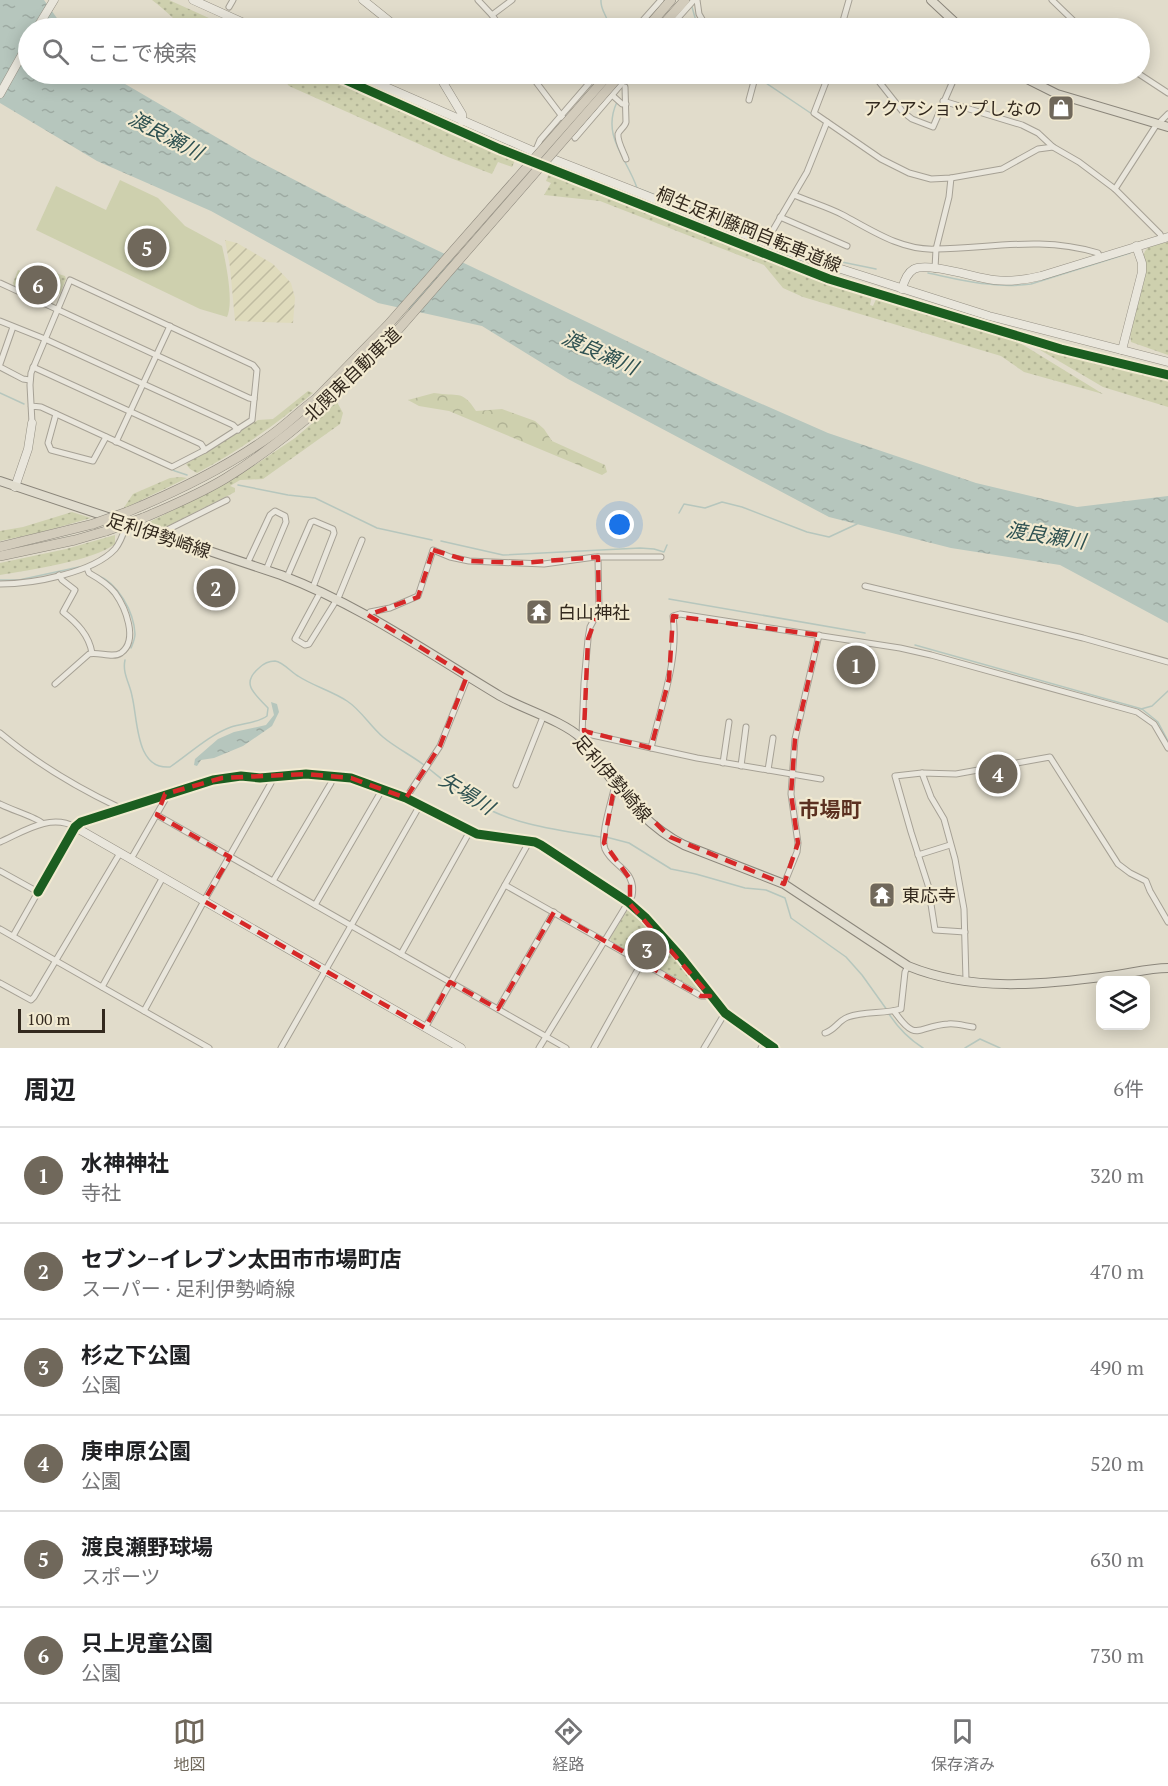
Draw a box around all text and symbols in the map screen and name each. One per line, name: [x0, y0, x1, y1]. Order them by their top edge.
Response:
search box: [18, 18, 1150, 84]
icon: search: [39, 35, 72, 68]
text: ここで検索: [87, 38, 197, 67]
shop icon: アクアショップしなの: [1046, 93, 1076, 123]
place label: アクアショップしなの: [864, 96, 1042, 120]
water label: 渡良瀬川: [124, 104, 209, 167]
street label: 桐生足利藤岡自転車道線: [653, 181, 845, 277]
pin: 5: [128, 226, 166, 270]
pin: 6: [18, 262, 57, 308]
street label: 北関東自動車道: [298, 322, 406, 426]
water label: 渡良瀬川: [558, 323, 644, 381]
street label: 足利伊勢崎線: [104, 507, 214, 563]
your location: [605, 510, 634, 539]
water label: 渡良瀬川: [1004, 515, 1090, 555]
pin: 2: [196, 566, 236, 610]
temple icon: 白山神社: [524, 597, 554, 627]
place label: 白山神社: [558, 600, 630, 624]
pin: 1: [836, 642, 876, 688]
street label: 足利伊勢崎線: [569, 729, 657, 827]
pin: 4: [978, 752, 1018, 796]
water label: 矢場川: [434, 766, 501, 821]
district label: 市場町: [799, 795, 862, 823]
temple icon: 東応寺: [867, 880, 897, 910]
place label: 東応寺: [902, 883, 956, 907]
pin: 3: [628, 928, 666, 972]
map controls: [1096, 976, 1150, 1030]
button: layers: [1096, 976, 1150, 1030]
scale bar: [18, 1006, 105, 1034]
text: 100 m: [27, 1008, 70, 1030]
text: 周辺: [24, 1072, 76, 1106]
text: 6件: [1113, 1075, 1144, 1102]
text: 水神神社: [81, 1148, 169, 1177]
text: 1: [38, 1162, 49, 1189]
text: 320 m: [1090, 1162, 1144, 1189]
text: 寺社: [81, 1179, 121, 1206]
text: セブン−イレブン太田市市場町店: [81, 1244, 401, 1273]
text: 2: [38, 1258, 49, 1285]
text: 470 m: [1090, 1258, 1144, 1285]
text: スーパー · 足利伊勢崎線: [81, 1275, 295, 1302]
text: 杉之下公園: [81, 1340, 191, 1369]
text: 3: [38, 1354, 49, 1381]
text: 490 m: [1090, 1354, 1144, 1381]
text: 公園: [81, 1371, 121, 1398]
text: 庚申原公園: [81, 1436, 191, 1465]
text: 4: [38, 1450, 49, 1477]
text: 520 m: [1090, 1450, 1144, 1477]
text: 公園: [81, 1467, 121, 1494]
text: 渡良瀬野球場: [81, 1532, 213, 1561]
text: 5: [38, 1546, 49, 1573]
text: 630 m: [1090, 1546, 1144, 1573]
text: スポーツ: [81, 1563, 161, 1590]
text: 只上児童公園: [81, 1628, 213, 1657]
text: 6: [38, 1642, 49, 1669]
text: 730 m: [1090, 1642, 1144, 1669]
text: 公園: [81, 1659, 121, 1686]
tab: 地図: [173, 1715, 206, 1775]
tab: 経路: [552, 1715, 585, 1775]
tab: 保存済み: [931, 1715, 995, 1775]

